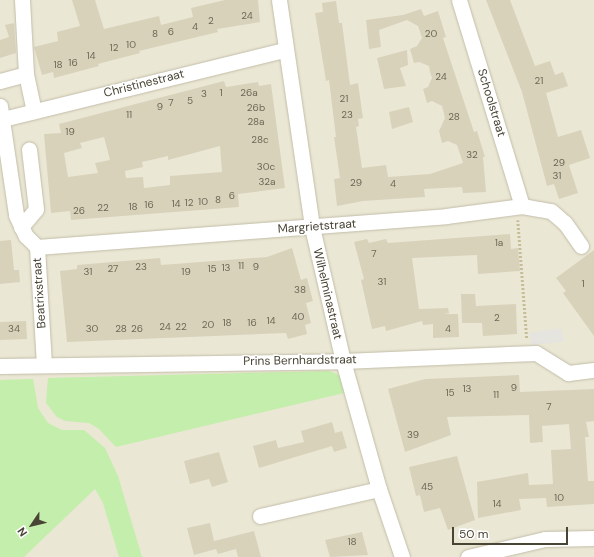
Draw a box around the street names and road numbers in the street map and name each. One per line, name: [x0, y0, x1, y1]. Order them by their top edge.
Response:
street label: Christinestraat: [102, 67, 186, 101]
street label: Schoolstraat: [474, 67, 508, 139]
street label: Margrietstraat: [277, 217, 357, 237]
street label: Wilhelminastraat: [310, 247, 344, 341]
street label: Beatrixstraat: [30, 257, 50, 329]
street label: Prins Bernhardstraat: [243, 353, 357, 369]

